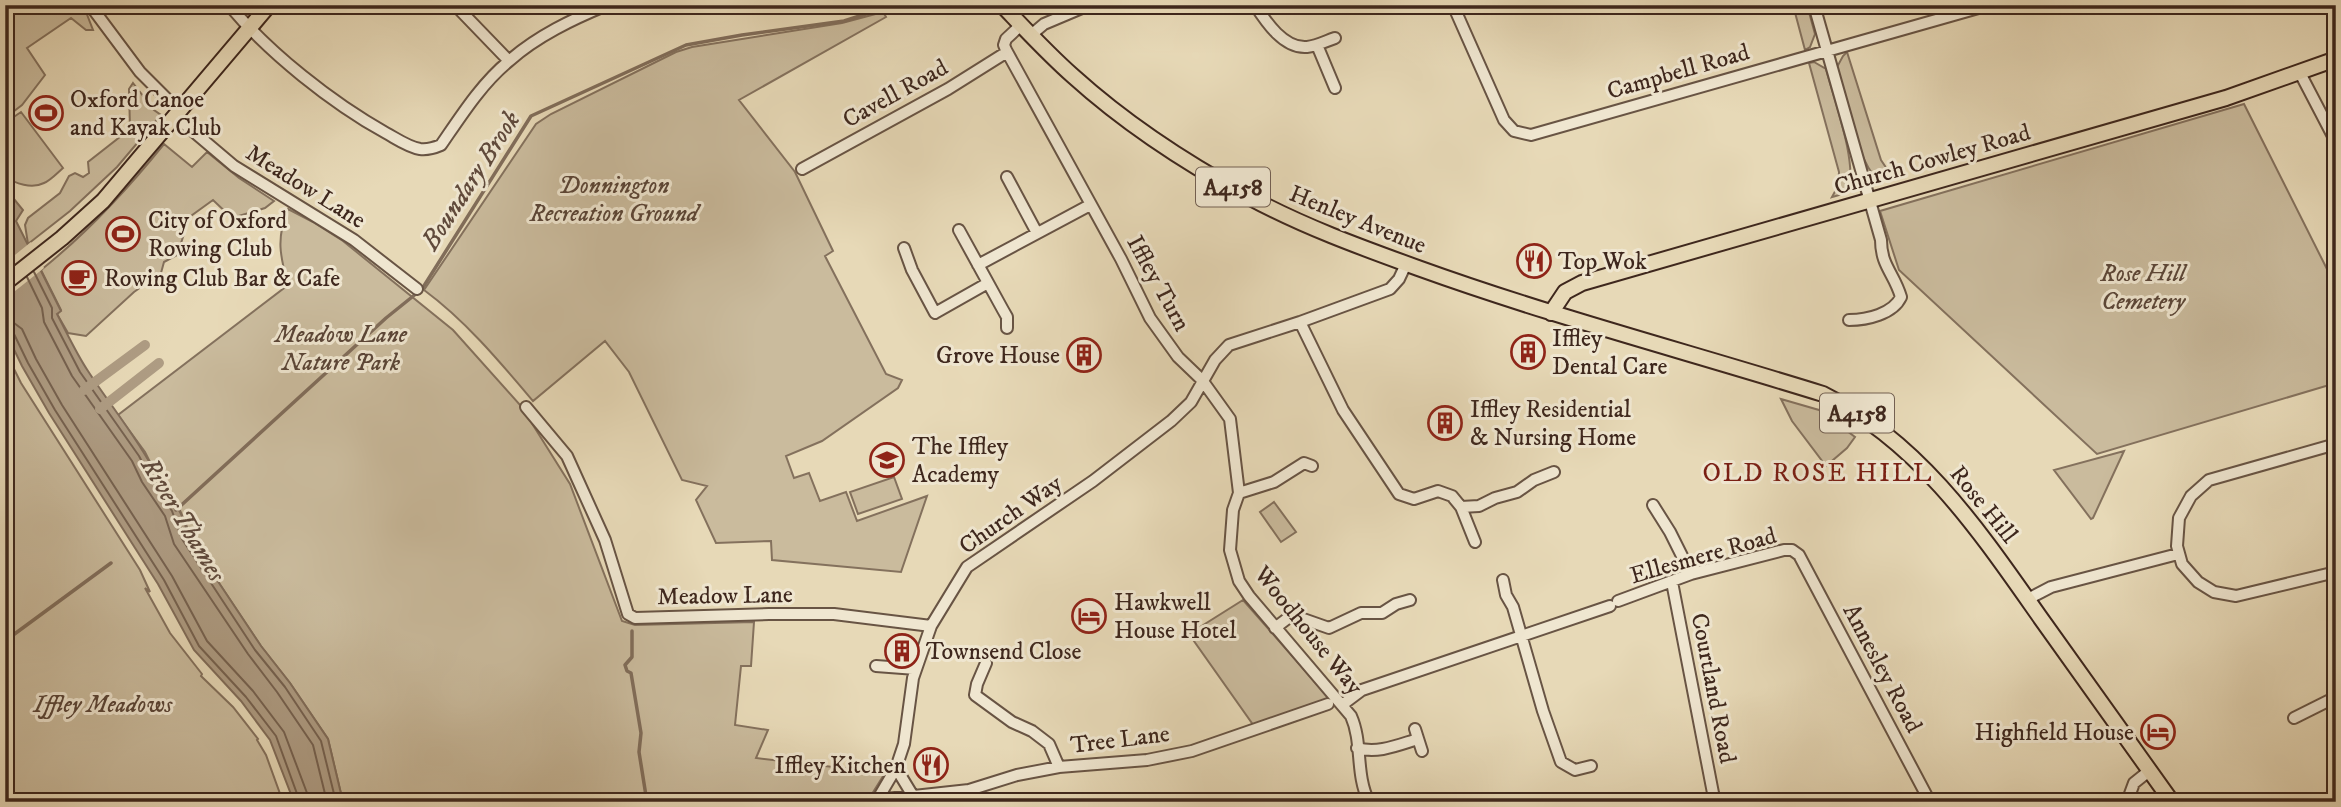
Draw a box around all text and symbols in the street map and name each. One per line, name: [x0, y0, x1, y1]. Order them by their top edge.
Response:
street label: Campbell Road: [1604, 37, 1753, 107]
street label: Cavell Road: [838, 53, 953, 135]
place label: Oxford Canoe and Kayak Club: [70, 85, 221, 143]
sports icon: Oxford Canoe and Kayak Club: [27, 94, 65, 132]
water label: Boundary Brook: [414, 105, 528, 257]
street label: Church Cowley Road: [1831, 118, 2034, 202]
street label: Meadow Lane: [240, 138, 371, 236]
road number: A4158: [1196, 168, 1270, 206]
park label: Donnington Recreation Ground: [529, 171, 702, 229]
street label: Henley Avenue: [1285, 179, 1431, 261]
place label: City of Oxford Rowing Club: [148, 206, 287, 264]
sports icon: City of Oxford Rowing Club: [104, 215, 142, 253]
street label: Iffley Turn: [1120, 230, 1197, 337]
restaurant icon: Top Wok: [1515, 242, 1553, 280]
place label: Top Wok: [1558, 247, 1647, 277]
cafe icon: Rowing Club Bar & Cafe: [60, 259, 98, 297]
park label: Rose Hill Cemetery: [2100, 259, 2188, 317]
place label: Rowing Club Bar & Cafe: [104, 264, 340, 294]
park label: Meadow Lane Nature Park: [273, 320, 408, 378]
place label: Iffley Dental Care: [1552, 324, 1668, 382]
building icon: Iffley Dental Care: [1509, 333, 1547, 371]
building icon: Grove House: [1065, 336, 1103, 374]
place label: Grove House: [936, 341, 1060, 371]
road number: A4158: [1820, 394, 1894, 432]
place label: Iffley Residential & Nursing Home: [1470, 395, 1636, 453]
building icon: Iffley Residential & Nursing Home: [1426, 404, 1464, 442]
place label: The Iffley Academy: [912, 432, 1009, 490]
school or university icon: The Iffley Academy: [868, 441, 906, 479]
water label: River Thames: [132, 451, 233, 589]
district label: OLD ROSE HILL: [1703, 457, 1933, 490]
street label: Rose Hill: [1943, 460, 2024, 550]
street label: Church Way: [953, 468, 1068, 561]
street label: Ellesmere Road: [1627, 521, 1780, 591]
street label: Woodhouse Way: [1247, 559, 1370, 702]
street label: Meadow Lane: [657, 580, 793, 612]
place label: Hawkwell House Hotel: [1114, 588, 1237, 646]
hotel icon: Hawkwell House Hotel: [1070, 597, 1108, 635]
street label: Annesley Road: [1836, 599, 1929, 738]
street label: Courtland Road: [1684, 610, 1742, 766]
building icon: Townsend Close: [883, 632, 921, 670]
place label: Townsend Close: [926, 637, 1081, 667]
park label: Iffley Meadows: [32, 690, 173, 720]
hotel icon: Highfield House: [2139, 713, 2177, 751]
place label: Highfield House: [1975, 718, 2134, 748]
street label: Tree Lane: [1069, 719, 1171, 761]
restaurant icon: Iffley Kitchen: [912, 746, 950, 784]
place label: Iffley Kitchen: [775, 751, 906, 781]

